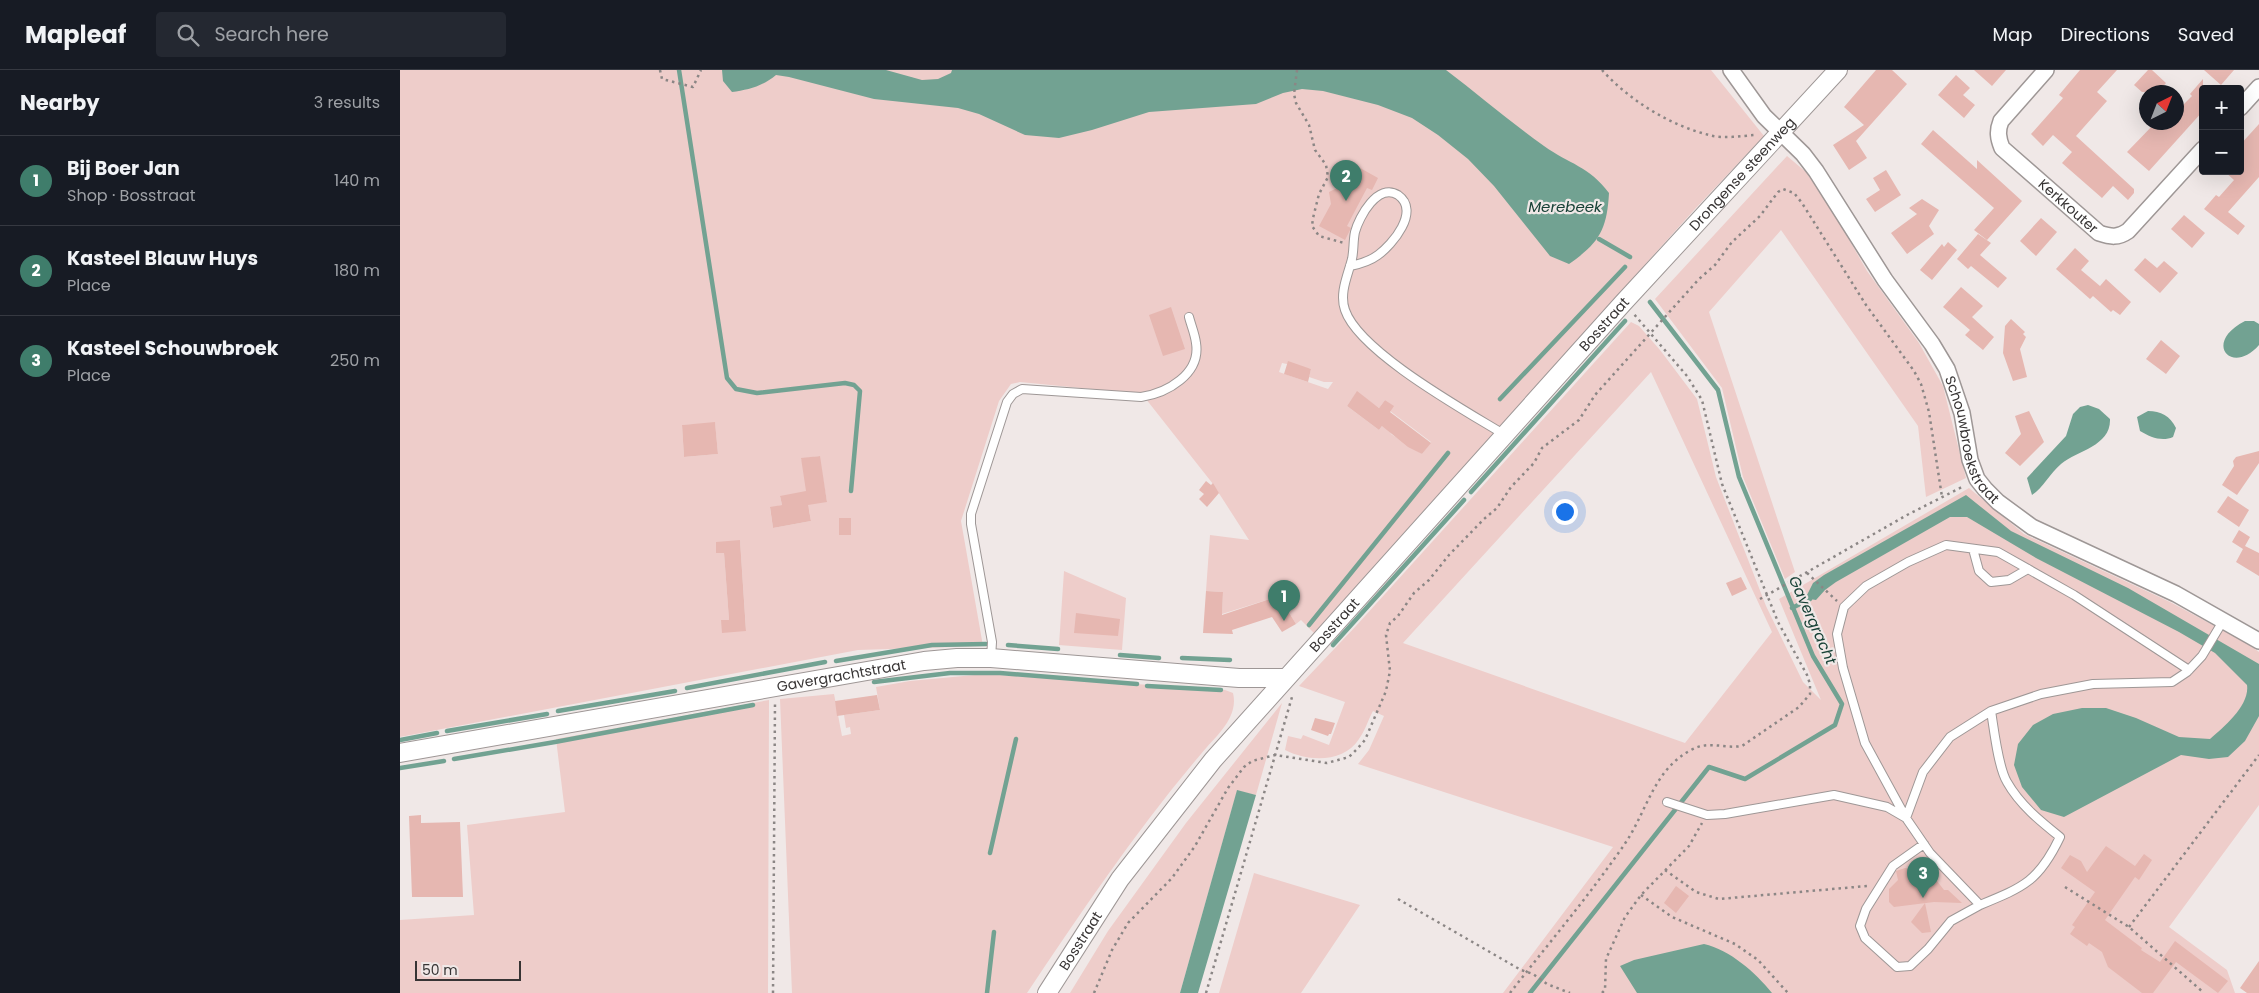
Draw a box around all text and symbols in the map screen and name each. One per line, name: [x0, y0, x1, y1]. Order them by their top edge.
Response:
search box: [156, 12, 506, 57]
text: Mapleaf: [25, 18, 126, 51]
icon: search: [174, 21, 202, 49]
text: Search here: [214, 21, 329, 48]
text: Map: [1993, 22, 2032, 47]
text: Directions: [2060, 22, 2150, 47]
text: Saved: [2178, 22, 2234, 47]
north arrow: [2139, 85, 2184, 130]
map controls: [2199, 85, 2244, 175]
button: +: [2199, 85, 2244, 130]
text: Nearby: [20, 88, 100, 117]
text: 3 results: [314, 91, 380, 114]
street label: Drongense steenweg: [1684, 113, 1800, 235]
button: −: [2199, 130, 2244, 175]
text: Bij Boer Jan: [67, 155, 180, 182]
pin: 2: [1330, 160, 1362, 201]
text: 1: [33, 169, 39, 192]
text: 140 m: [334, 169, 380, 192]
street label: Kerkkouter: [2034, 174, 2103, 238]
text: Shop · Bosstraat: [67, 184, 196, 207]
water label: Merebeek: [1528, 196, 1603, 217]
text: Kasteel Blauw Huys: [67, 245, 258, 272]
text: 2: [31, 259, 41, 282]
text: 180 m: [334, 259, 380, 282]
text: Place: [67, 274, 111, 297]
street label: Bosstraat: [1574, 293, 1634, 356]
text: Kasteel Schouwbroek: [67, 335, 278, 362]
text: 3: [31, 349, 41, 372]
text: 250 m: [330, 349, 380, 372]
text: Place: [67, 364, 111, 387]
street label: Schouwbroekstraat: [1940, 373, 2004, 508]
your location: [1552, 499, 1578, 525]
water label: Gavergracht: [1784, 572, 1842, 668]
pin: 1: [1268, 580, 1300, 621]
street label: Bosstraat: [1305, 593, 1364, 656]
street label: Gavergrachtstraat: [775, 654, 907, 697]
pin: 3: [1907, 857, 1939, 898]
street label: Bosstraat: [1054, 907, 1107, 974]
scale bar: [415, 958, 521, 981]
text: 50 m: [422, 960, 458, 980]

